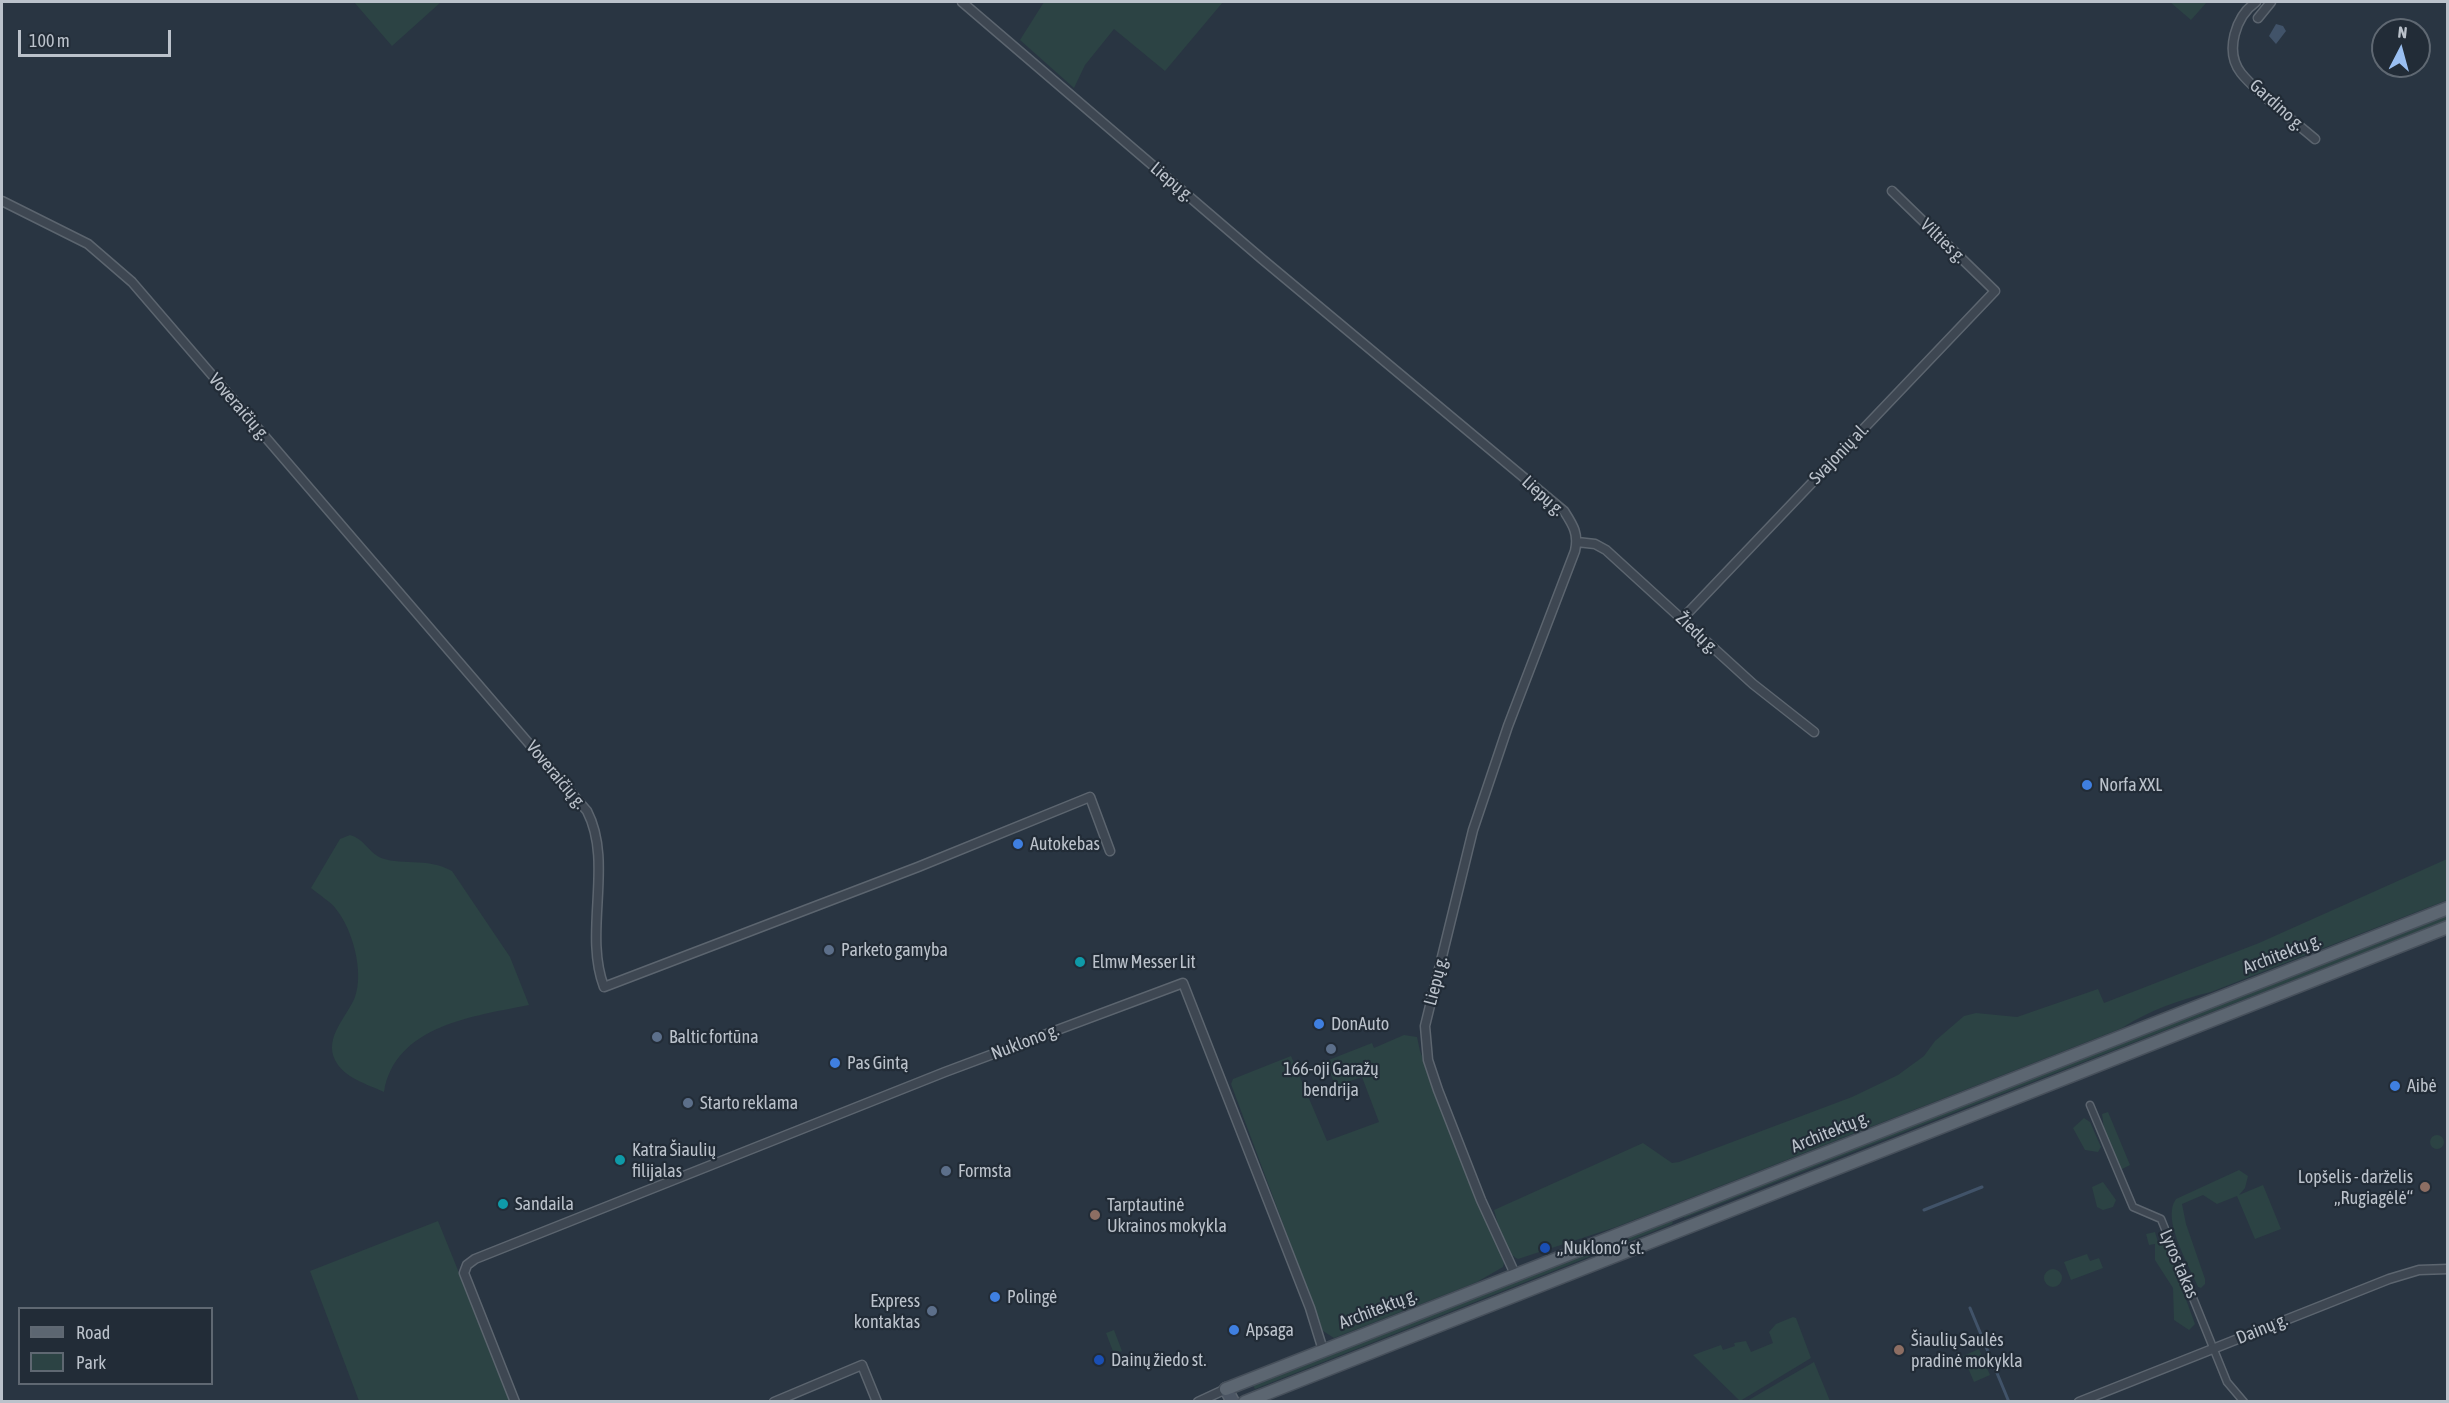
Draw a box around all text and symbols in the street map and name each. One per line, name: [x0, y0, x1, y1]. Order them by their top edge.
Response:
scale bar: [21, 18, 174, 56]
north arrow: [2371, 18, 2431, 78]
text: N: [2397, 23, 2408, 42]
text: 100 m: [29, 30, 70, 51]
street label: Gardino g.: [2245, 75, 2309, 135]
street label: Liepų g.: [1146, 158, 1198, 206]
street label: Vilties g.: [1916, 214, 1970, 268]
street label: Voveraičių g.: [204, 369, 274, 445]
street label: Svajonių al.: [1805, 419, 1873, 489]
street label: Liepų g.: [1517, 471, 1569, 521]
street label: Žiedų g.: [1671, 608, 1723, 658]
street label: Voveraičių g.: [521, 737, 591, 813]
place label: Norfa XXL: [2099, 774, 2162, 796]
marker: Norfa XXL: [2080, 778, 2094, 792]
place label: Autokebas: [1030, 833, 1100, 855]
marker: Autokebas: [1011, 837, 1025, 851]
street label: Architektų g.: [2240, 929, 2324, 979]
place label: Parketo gamyba: [841, 939, 948, 961]
marker: Parketo gamyba: [822, 943, 836, 957]
place label: Elmw Messer Lit: [1092, 951, 1196, 973]
street label: Liepų g.: [1419, 954, 1453, 1008]
marker: Elmw Messer Lit: [1073, 955, 1087, 969]
place label: DonAuto: [1331, 1013, 1389, 1035]
marker: DonAuto: [1312, 1017, 1326, 1031]
street label: Nuklono g.: [988, 1019, 1062, 1065]
place label: Baltic fortūna: [669, 1026, 759, 1048]
marker: Baltic fortūna: [650, 1030, 664, 1044]
marker: 166-oji Garažų bendrija: [1324, 1042, 1338, 1056]
place label: Pas Gintą: [847, 1052, 909, 1074]
marker: Pas Gintą: [828, 1056, 842, 1070]
place label: 166-oji Garažų bendrija: [1283, 1058, 1379, 1100]
place label: Aibė: [2407, 1075, 2437, 1097]
marker: Aibė: [2388, 1079, 2402, 1093]
place label: Starto reklama: [700, 1092, 798, 1114]
marker: Starto reklama: [681, 1096, 695, 1110]
street label: Architektų g.: [1788, 1107, 1872, 1157]
place label: Katra Šiaulių filijalas: [632, 1139, 716, 1182]
marker: Katra Šiaulių filijalas: [613, 1153, 627, 1167]
place label: Formsta: [958, 1160, 1012, 1182]
marker: Formsta: [939, 1164, 953, 1178]
place label: Lopšelis - darželis „Rugiagėlė“: [2298, 1166, 2413, 1208]
marker: Lopšelis - darželis „Rugiagėlė“: [2418, 1180, 2432, 1194]
place label: Sandaila: [515, 1193, 574, 1215]
place label: Tarptautinė Ukrainos mokykla: [1107, 1194, 1227, 1236]
marker: Sandaila: [496, 1197, 510, 1211]
marker: Tarptautinė Ukrainos mokykla: [1088, 1208, 1102, 1222]
street label: Lyros takas: [2155, 1226, 2203, 1302]
place label: „Nuklono“ st.: [1557, 1237, 1644, 1259]
marker: „Nuklono“ st.: [1538, 1241, 1552, 1255]
street label: Architektų g.: [1336, 1284, 1420, 1334]
place label: Polingė: [1007, 1286, 1057, 1308]
place label: Express kontaktas: [854, 1290, 920, 1332]
marker: Polingė: [988, 1290, 1002, 1304]
marker: Express kontaktas: [925, 1304, 939, 1318]
legend: [18, 1307, 213, 1385]
street label: Dainų g.: [2233, 1309, 2291, 1349]
place label: Apsaga: [1246, 1319, 1294, 1341]
text: Road: [76, 1322, 110, 1343]
marker: Apsaga: [1227, 1323, 1241, 1337]
place label: Šiaulių Saulės pradinė mokykla: [1911, 1329, 2023, 1372]
marker: Šiaulių Saulės pradinė mokykla: [1892, 1343, 1906, 1357]
place label: Dainų žiedo st.: [1111, 1349, 1206, 1371]
text: Park: [76, 1352, 106, 1373]
marker: Dainų žiedo st.: [1092, 1353, 1106, 1367]

